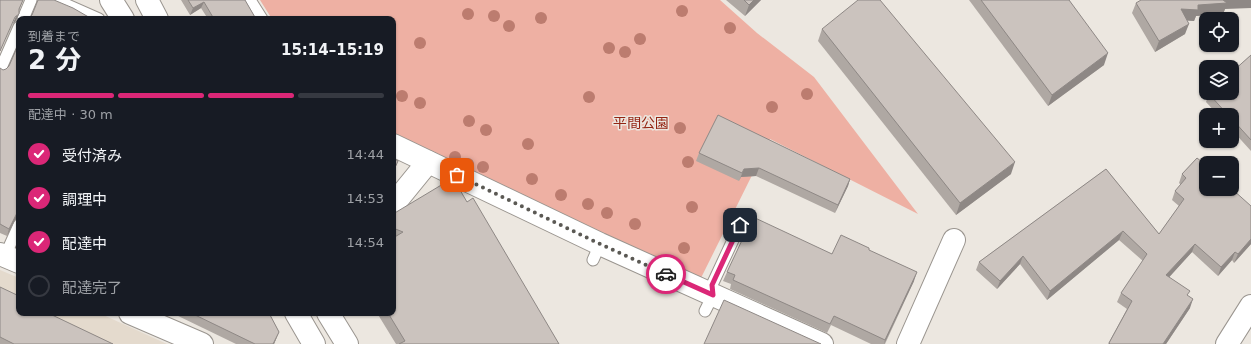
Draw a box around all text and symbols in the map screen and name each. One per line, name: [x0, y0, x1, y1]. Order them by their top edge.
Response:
map controls: [1199, 12, 1239, 196]
button: locate: [1199, 12, 1239, 52]
text: 到着まで: [28, 29, 80, 44]
text: 15:14–15:19: [281, 41, 384, 59]
text: 2 分: [28, 45, 81, 75]
button: layers: [1199, 60, 1239, 100]
text: 配達中 · 30 m: [28, 107, 113, 122]
button: +: [1199, 108, 1239, 148]
park label: 平間公園: [613, 115, 669, 131]
icon: check: [28, 143, 50, 165]
text: 受付済み: [62, 147, 122, 165]
text: 14:44: [347, 147, 384, 162]
button: −: [1199, 156, 1239, 196]
pin: [440, 158, 474, 192]
icon: bag: [446, 164, 468, 186]
icon: check: [28, 187, 50, 209]
text: 調理中: [62, 191, 107, 209]
text: 14:53: [347, 191, 384, 206]
pin: [723, 208, 757, 242]
icon: home: [729, 214, 751, 236]
icon: check: [28, 231, 50, 253]
text: 配達中: [62, 235, 107, 253]
text: 14:54: [347, 235, 384, 250]
courier: [646, 254, 686, 294]
icon: car: [655, 263, 677, 285]
text: 配達完了: [62, 279, 122, 297]

